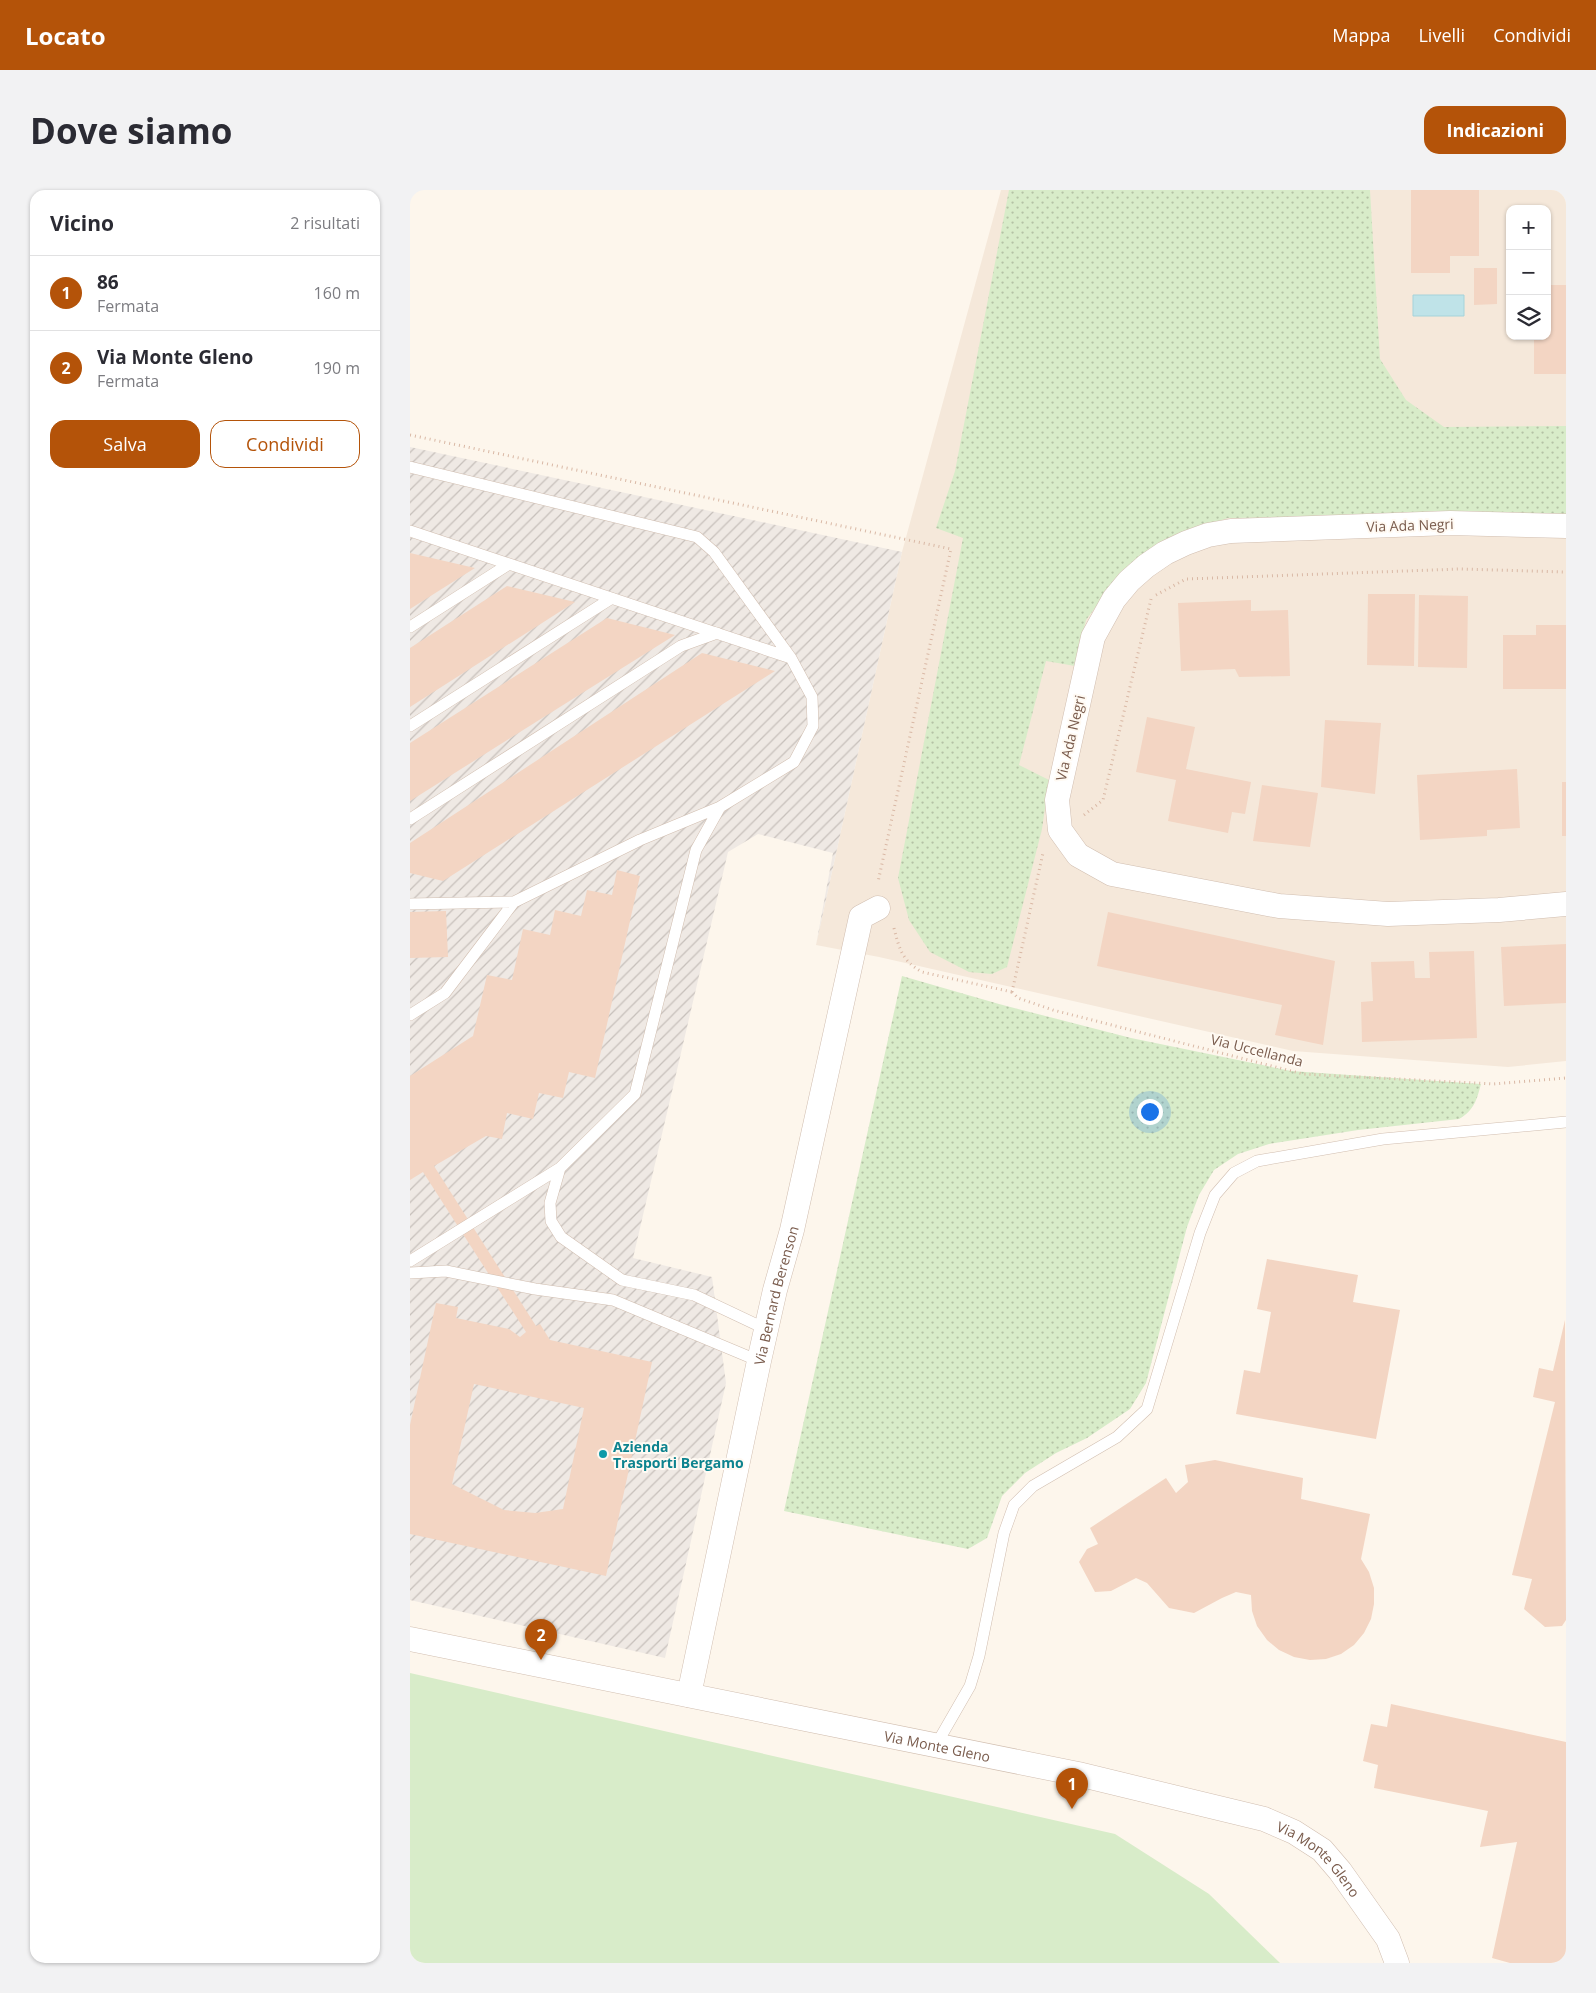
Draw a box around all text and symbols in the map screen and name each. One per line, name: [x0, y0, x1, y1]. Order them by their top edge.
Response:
text: Locato: [25, 19, 106, 52]
text: Mappa: [1332, 23, 1390, 47]
text: Livelli: [1418, 23, 1465, 47]
text: Condividi: [1493, 23, 1571, 47]
button: Indicazioni: [1424, 106, 1566, 154]
text: Dove siamo: [30, 107, 233, 154]
map controls: [1506, 205, 1551, 340]
button: +: [1506, 205, 1551, 250]
text: Vicino: [50, 209, 114, 237]
text: 2 risultati: [290, 212, 360, 234]
button: −: [1506, 250, 1551, 295]
text: 86: [97, 269, 119, 295]
text: 1: [61, 282, 71, 304]
text: 160 m: [314, 282, 360, 304]
text: Fermata: [97, 295, 159, 317]
button: layers: [1506, 295, 1551, 340]
text: Via Monte Gleno: [97, 344, 253, 370]
text: 2: [61, 357, 71, 379]
text: 190 m: [314, 357, 360, 379]
text: Fermata: [97, 370, 159, 392]
button: Salva: [50, 420, 200, 468]
button: Condividi: [210, 420, 360, 468]
street label: Via Ada Negri: [1366, 514, 1454, 536]
street label: Via Ada Negri: [1051, 693, 1089, 783]
street label: Via Uccellanda: [1209, 1029, 1305, 1071]
your location: [1137, 1099, 1163, 1125]
street label: Via Bernard Berenson: [749, 1223, 802, 1367]
place label: Azienda Trasporti Bergamo: [613, 1437, 744, 1472]
marker: Azienda Trasporti Bergamo: [597, 1448, 609, 1460]
pin: 2: [525, 1619, 557, 1660]
street label: Via Monte Gleno: [882, 1726, 992, 1766]
pin: 1: [1056, 1768, 1088, 1809]
street label: Via Monte Gleno: [1274, 1816, 1365, 1901]

